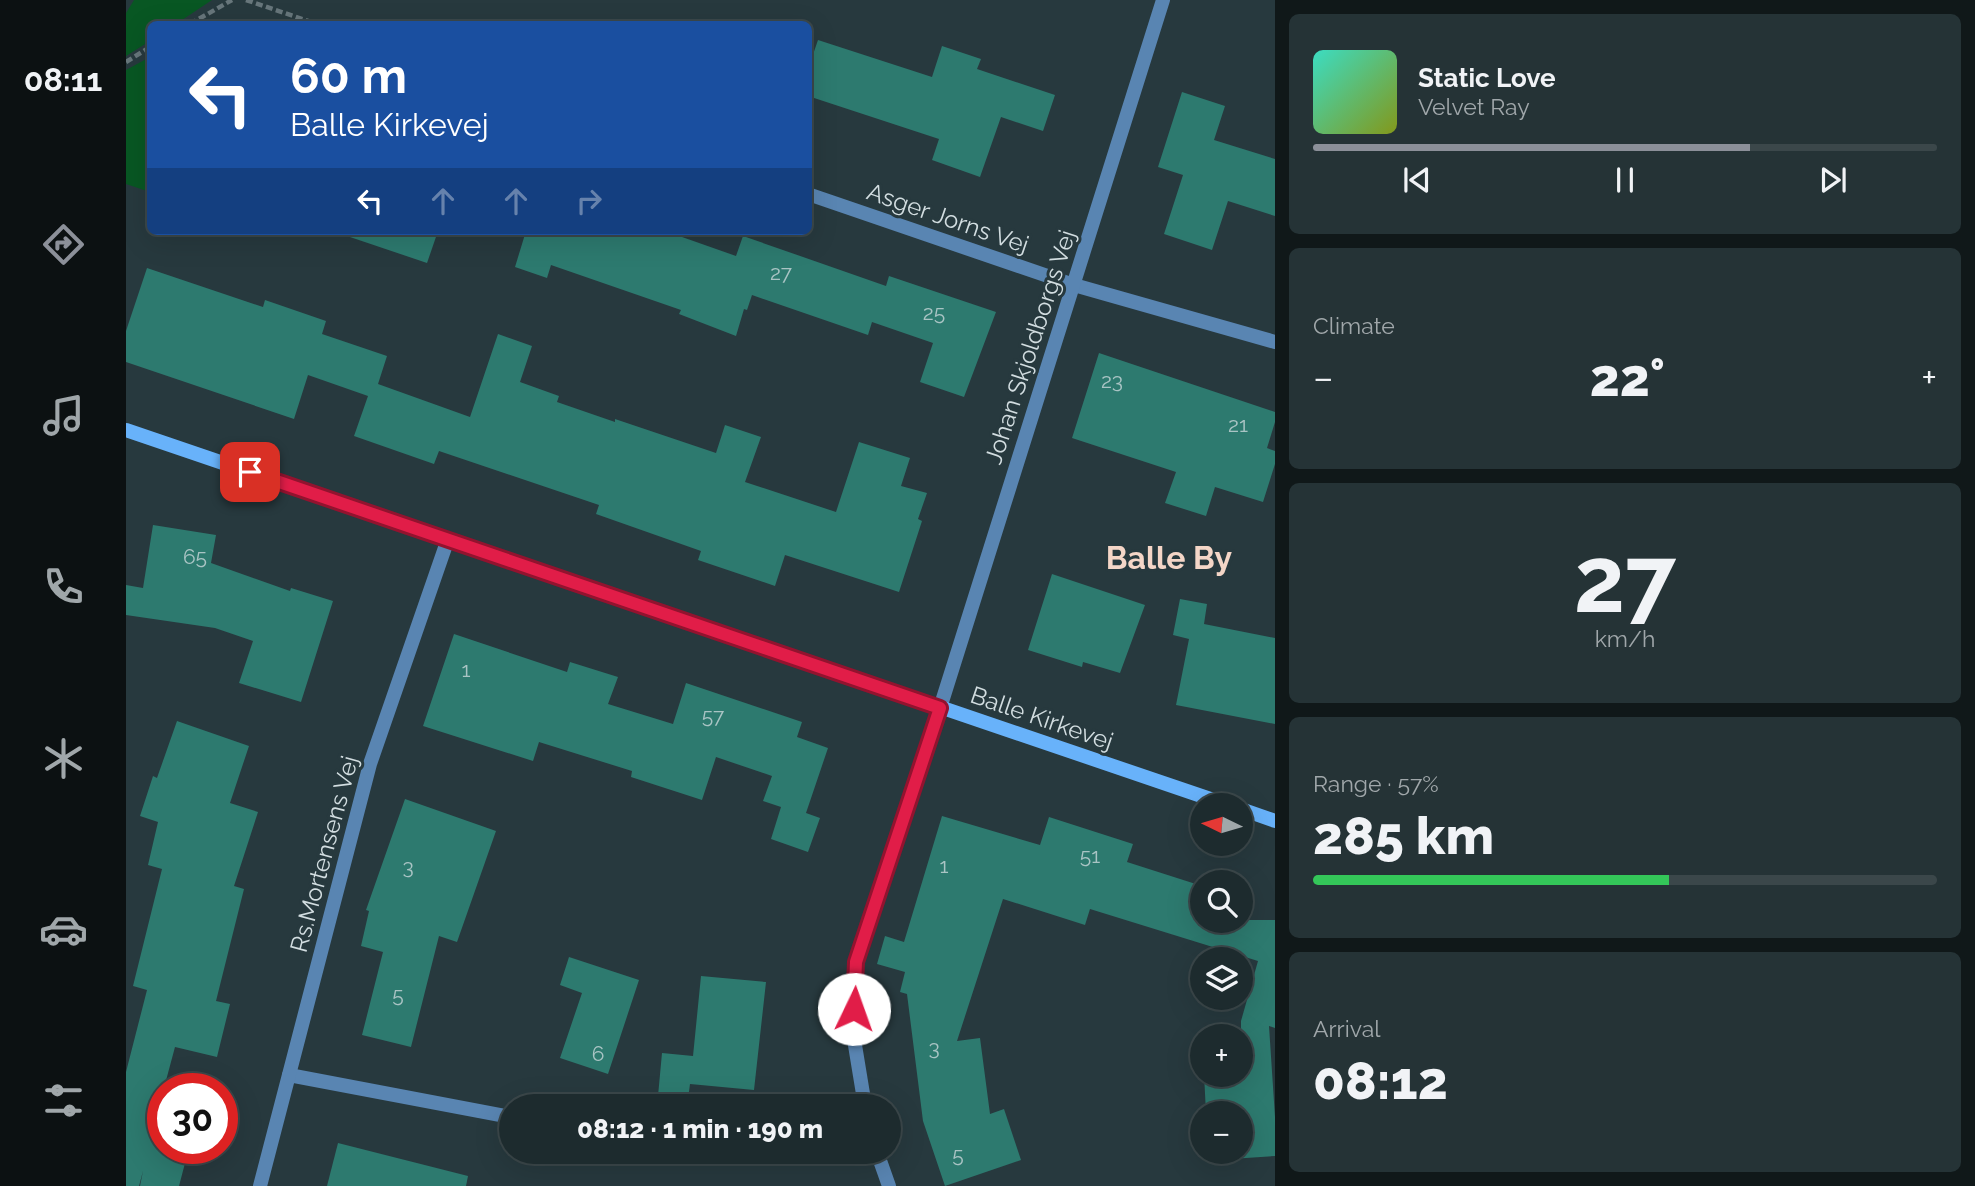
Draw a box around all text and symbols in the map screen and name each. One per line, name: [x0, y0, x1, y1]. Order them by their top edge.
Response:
text: 60 m: [290, 47, 407, 104]
icon: left: [175, 49, 266, 140]
text: 08:11: [24, 61, 102, 98]
text: Static Love: [1418, 63, 1556, 93]
text: Velvet Ray: [1418, 93, 1530, 120]
text: Balle Kirkevej: [290, 106, 489, 143]
icon: previous: [1398, 161, 1436, 199]
icon: pause: [1606, 161, 1644, 199]
icon: next: [1814, 161, 1852, 199]
street label: Asger Jorns Vej: [863, 177, 1033, 259]
icon: left: [351, 182, 389, 220]
icon: ahead: [424, 182, 462, 220]
icon: ahead: [497, 182, 535, 220]
icon: right: [570, 182, 608, 220]
icon: directions: [39, 220, 88, 269]
street label: Johan Skjoldborgs Vej: [978, 226, 1082, 468]
house number: 27: [770, 260, 793, 285]
house number: 25: [923, 300, 945, 325]
text: Climate: [1313, 312, 1395, 339]
text: 22°: [1590, 347, 1665, 408]
text: −: [1313, 355, 1333, 400]
text: +: [1921, 355, 1937, 400]
house number: 23: [1101, 368, 1123, 393]
icon: music: [39, 391, 88, 440]
house number: 21: [1228, 412, 1248, 437]
pin: [220, 442, 280, 502]
icon: arrive: [231, 453, 269, 491]
text: 27: [1574, 526, 1676, 633]
district label: Balle By: [1106, 539, 1233, 576]
house number: 65: [183, 544, 207, 569]
icon: phone: [39, 562, 88, 611]
text: km/h: [1595, 625, 1655, 652]
house number: 1: [462, 657, 471, 682]
street label: Balle Kirkevej: [967, 680, 1117, 756]
house number: 57: [702, 703, 725, 728]
icon: climate: [39, 734, 88, 783]
street label: Rs.Mortensens Vej: [284, 753, 364, 955]
text: Range · 57%: [1313, 770, 1439, 797]
north arrow: [1190, 793, 1253, 856]
map controls: [1190, 793, 1253, 1164]
text: 285 km: [1313, 805, 1494, 866]
house number: 51: [1080, 843, 1100, 868]
house number: 1: [940, 853, 949, 878]
house number: 3: [402, 854, 414, 879]
button: search: [1190, 870, 1253, 933]
icon: car: [39, 905, 88, 954]
button: layers: [1190, 947, 1253, 1010]
position arrow: [817, 972, 891, 1046]
house number: 5: [392, 982, 404, 1007]
text: Arrival: [1313, 1015, 1380, 1042]
button: +: [1190, 1024, 1253, 1087]
house number: 3: [928, 1035, 940, 1060]
house number: 6: [592, 1041, 604, 1066]
text: 08:12: [1313, 1050, 1448, 1111]
speed limit sign: 30: [147, 1073, 238, 1164]
icon: filters: [39, 1076, 88, 1125]
button: −: [1190, 1101, 1253, 1164]
text: 08:12 · 1 min · 190 m: [577, 1114, 823, 1144]
house number: 5: [952, 1142, 964, 1167]

